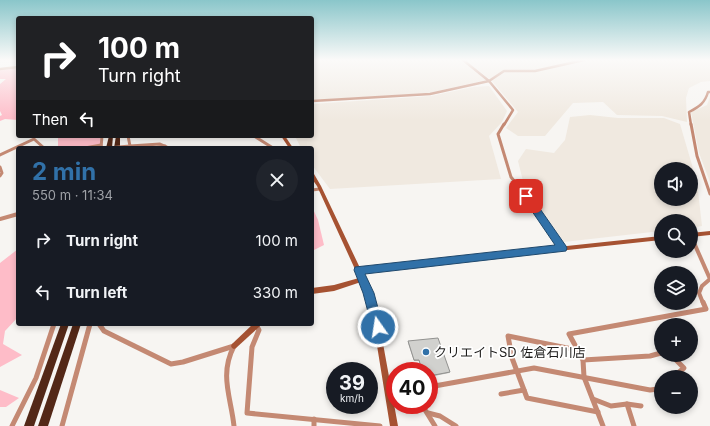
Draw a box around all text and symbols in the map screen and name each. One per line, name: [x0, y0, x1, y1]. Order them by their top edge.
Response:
text: 100 m: [98, 31, 180, 65]
icon: right: [32, 32, 84, 84]
text: Turn right: [98, 65, 181, 86]
icon: left: [76, 108, 98, 130]
text: Then: [32, 110, 68, 129]
text: 2 min: [32, 157, 96, 186]
button: close: [256, 159, 298, 201]
map controls: [654, 162, 698, 414]
button: sound: [654, 162, 698, 206]
pin: [509, 179, 543, 213]
icon: arrive: [515, 185, 537, 207]
text: 550 m · 11:34: [32, 187, 113, 203]
button: search: [654, 214, 698, 258]
icon: right: [32, 229, 54, 251]
text: Turn right: [66, 231, 138, 250]
text: 100 m: [256, 231, 298, 250]
button: layers: [654, 266, 698, 310]
icon: left: [32, 281, 54, 303]
text: Turn left: [66, 283, 127, 302]
text: 330 m: [253, 283, 298, 302]
position arrow: [357, 306, 399, 348]
button: +: [654, 318, 698, 362]
place label: クリエイトSD 佐倉石川店: [434, 344, 585, 360]
marker: クリエイトSD 佐倉石川店: [421, 347, 431, 357]
speed limit sign: 40: [386, 362, 438, 414]
button: −: [654, 370, 698, 414]
text: 39: [339, 371, 365, 395]
text: km/h: [340, 392, 364, 404]

